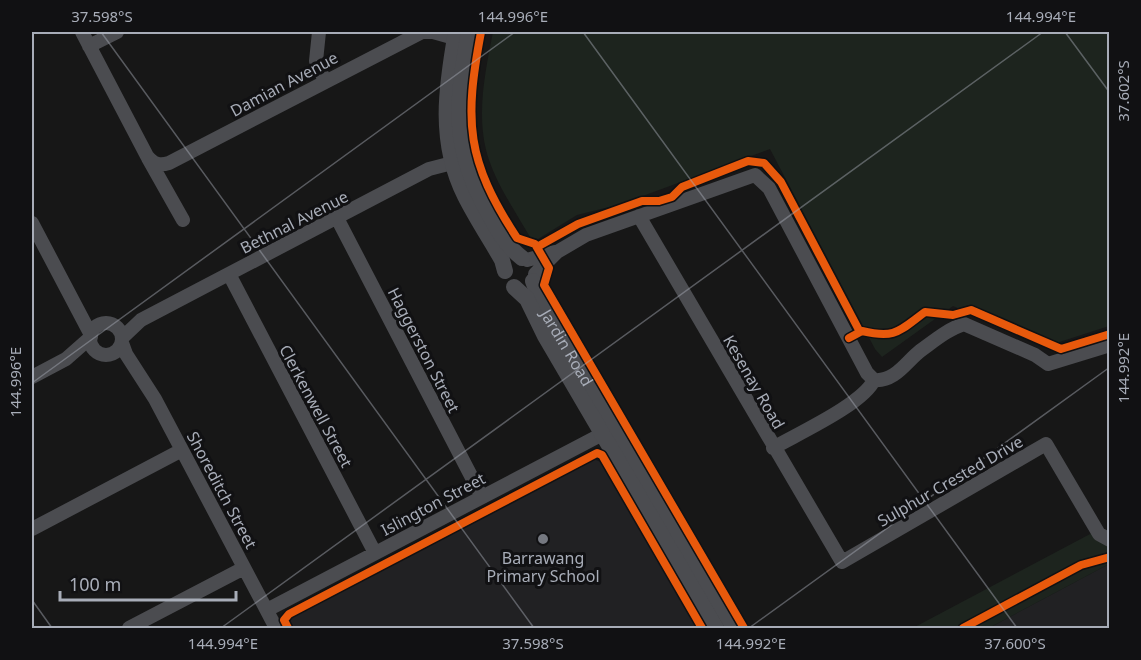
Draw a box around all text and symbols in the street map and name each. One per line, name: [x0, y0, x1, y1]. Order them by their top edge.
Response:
text: 37.598°S: [71, 6, 133, 26]
text: 144.996°E: [478, 6, 548, 26]
text: 144.994°E: [1006, 6, 1076, 26]
street label: Damian Avenue: [226, 46, 342, 122]
text: 37.602°S: [1113, 60, 1133, 122]
street label: Bethnal Avenue: [236, 185, 352, 259]
street label: Haggerston Street: [383, 284, 465, 417]
street label: Jardin Road: [534, 303, 598, 390]
street label: Kesenay Road: [718, 331, 790, 433]
text: 144.992°E: [1113, 333, 1133, 403]
street label: Clerkenwell Street: [274, 341, 358, 471]
text: 144.996°E: [5, 347, 25, 417]
street label: Shoreditch Street: [182, 428, 262, 553]
street label: Sulphur Crested Drive: [873, 430, 1027, 532]
street label: Islington Street: [377, 467, 489, 541]
marker: Barrawang Primary School: [536, 532, 550, 546]
place label: Barrawang Primary School: [486, 547, 600, 587]
scale bar: [60, 564, 236, 602]
text: 100 m: [69, 572, 121, 596]
text: 144.994°E: [188, 633, 258, 653]
text: 37.598°S: [502, 633, 564, 653]
text: 144.992°E: [716, 633, 786, 653]
text: 37.600°S: [984, 633, 1046, 653]

